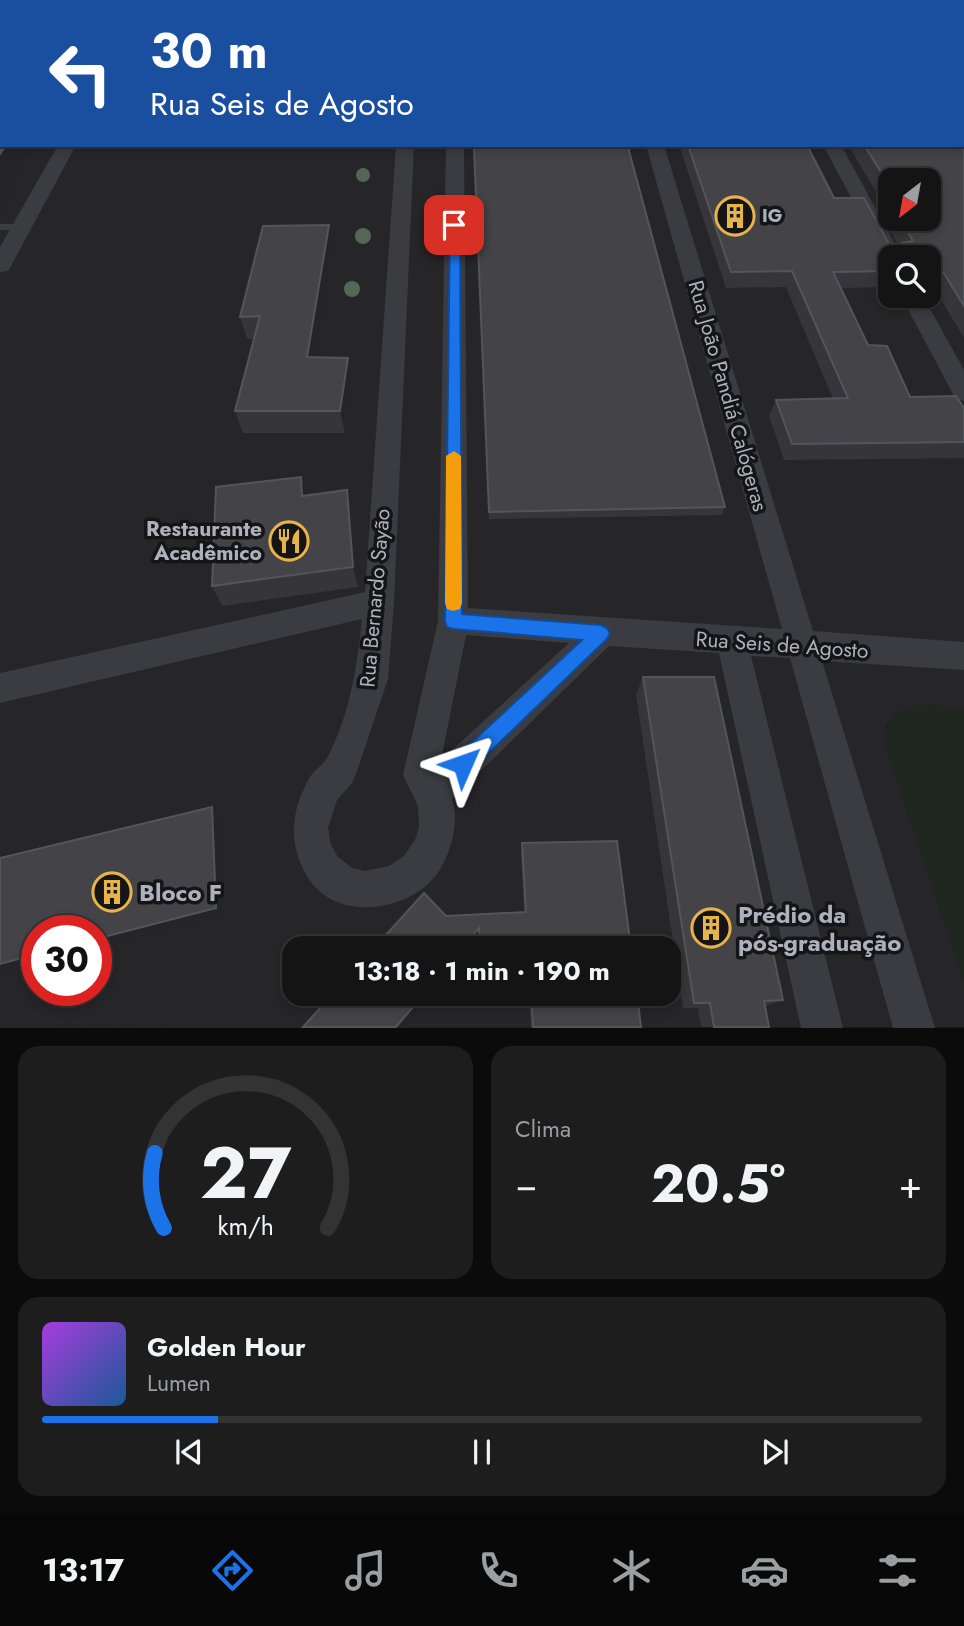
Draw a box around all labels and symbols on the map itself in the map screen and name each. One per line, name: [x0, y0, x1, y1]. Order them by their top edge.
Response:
north arrow: [878, 168, 942, 231]
pin: [424, 195, 484, 255]
building icon: IG: [714, 195, 756, 237]
place label: IG: [762, 203, 783, 229]
street label: Rua João Pandiá Calógeras: [681, 277, 775, 515]
street label: Rua Bernardo Sayão: [352, 507, 398, 689]
place label: Restaurante Acadêmico: [146, 514, 262, 568]
restaurant icon: Restaurante Acadêmico: [268, 520, 310, 562]
street label: Rua Seis de Agosto: [695, 624, 869, 666]
position arrow: [426, 727, 500, 801]
building icon: Bloco F: [91, 871, 133, 913]
place label: Bloco F: [139, 875, 222, 910]
place label: Prédio da pós-graduação: [738, 897, 901, 960]
building icon: Prédio da pós-graduação: [690, 907, 732, 949]
speed limit sign: 30: [21, 915, 112, 1006]

